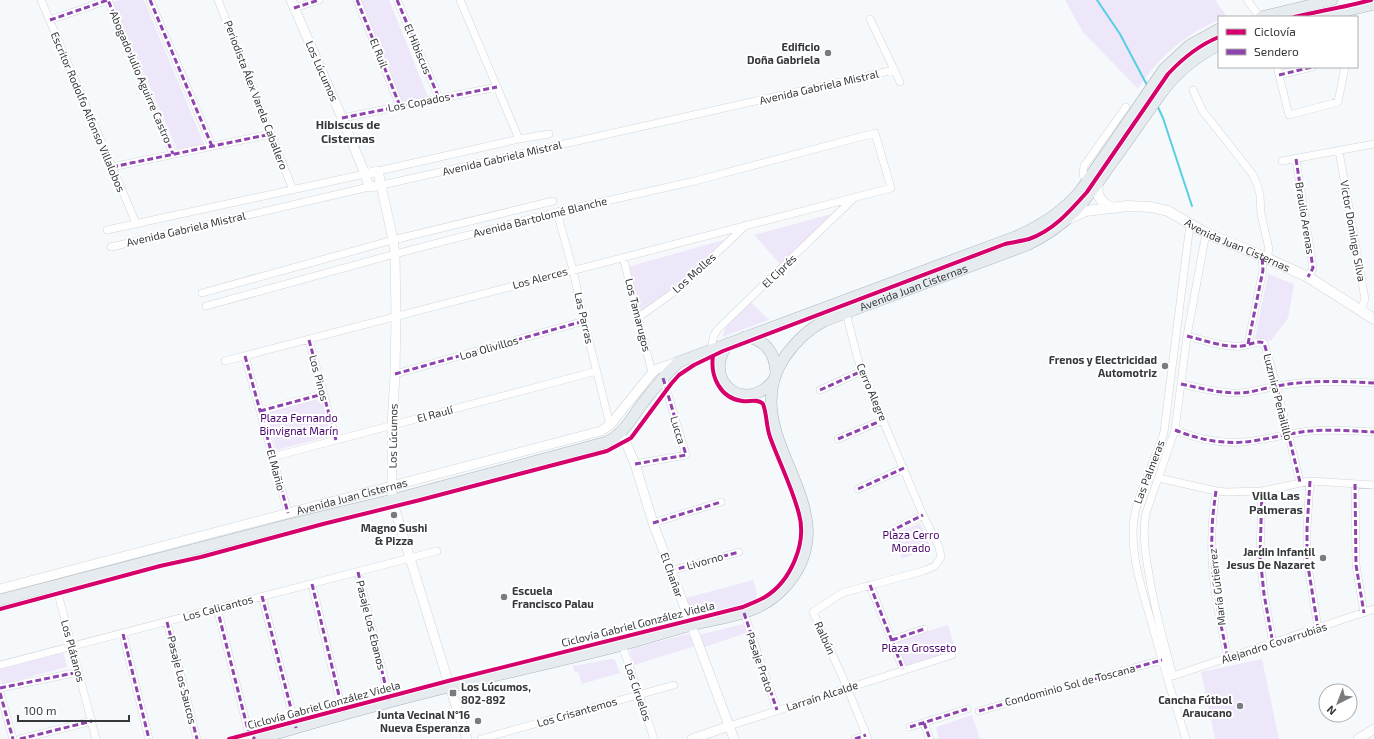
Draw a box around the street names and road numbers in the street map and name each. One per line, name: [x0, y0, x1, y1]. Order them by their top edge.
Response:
street label: Abogado Julio Aguirre Castro: [108, 9, 175, 145]
street label: Periodista Álex Varela Caballero: [222, 18, 291, 171]
street label: El Hibiscus: [402, 22, 435, 76]
street label: Escritor Rodolfo Alfonso Villalobos: [49, 30, 128, 194]
street label: El Ruil: [368, 36, 392, 70]
street label: Los Lúcumos: [303, 38, 342, 103]
street label: Avenida Gabriela Mistral: [758, 66, 881, 107]
street label: Los Copados: [387, 89, 451, 114]
street label: Avenida Gabriela Mistral: [441, 137, 564, 178]
street label: Víctor Domingo Silva: [1338, 179, 1369, 283]
street label: Braulio Arenas: [1293, 181, 1318, 255]
street label: Avenida Bartolomé Blanche: [472, 194, 608, 239]
street label: Avenida Gabriela Mistral: [125, 208, 248, 249]
street label: Avenida Juan Cisternas: [1183, 215, 1293, 274]
street label: Los Molles: [669, 250, 718, 295]
street label: El Ciprés: [759, 251, 799, 290]
street label: Avenida Juan Cisternas: [858, 261, 970, 313]
street label: Los Alerces: [511, 264, 569, 291]
street label: Los Tamarugos: [623, 277, 654, 353]
street label: Las Parras: [572, 291, 597, 345]
street label: Loa Olivillos: [458, 333, 520, 362]
street label: Luzmira Peñailillo: [1261, 352, 1296, 442]
street label: Los Pinos: [307, 353, 332, 403]
street label: Cerro Alegre: [854, 361, 891, 423]
street label: El Raulí: [415, 402, 456, 425]
street label: Los Lúcumos: [385, 403, 400, 469]
street label: Lucca: [668, 414, 689, 445]
street label: Las Palmeras: [1130, 438, 1167, 505]
street label: El Mañio: [265, 448, 288, 492]
street label: Avenida Juan Cisternas: [295, 475, 409, 517]
street label: María Gutierrez: [1205, 547, 1228, 626]
street label: Livorno: [685, 549, 725, 572]
street label: El Chañar: [658, 550, 687, 600]
street label: Pasaje Los Ebanos: [353, 579, 389, 672]
street label: Los Calicantos: [181, 592, 255, 623]
street label: Ciclovía Gabriel González Videla: [560, 598, 716, 649]
street label: Los Plátanos: [59, 618, 88, 684]
street label: Ralbún: [812, 619, 839, 656]
street label: Alejandro Covarrubias: [1219, 619, 1329, 667]
street label: Pasaje Prato: [743, 630, 777, 694]
street label: Pasaje Los Saucos: [164, 634, 200, 726]
street label: Los Ciruelos: [622, 661, 655, 723]
street label: Condominio Sol de Toscana: [1003, 661, 1137, 708]
street label: Ciclovía Gabriel González Videla: [246, 678, 402, 731]
street label: Larraín Alcalde: [784, 678, 860, 713]
street label: Los Crisantemos: [535, 694, 619, 729]

